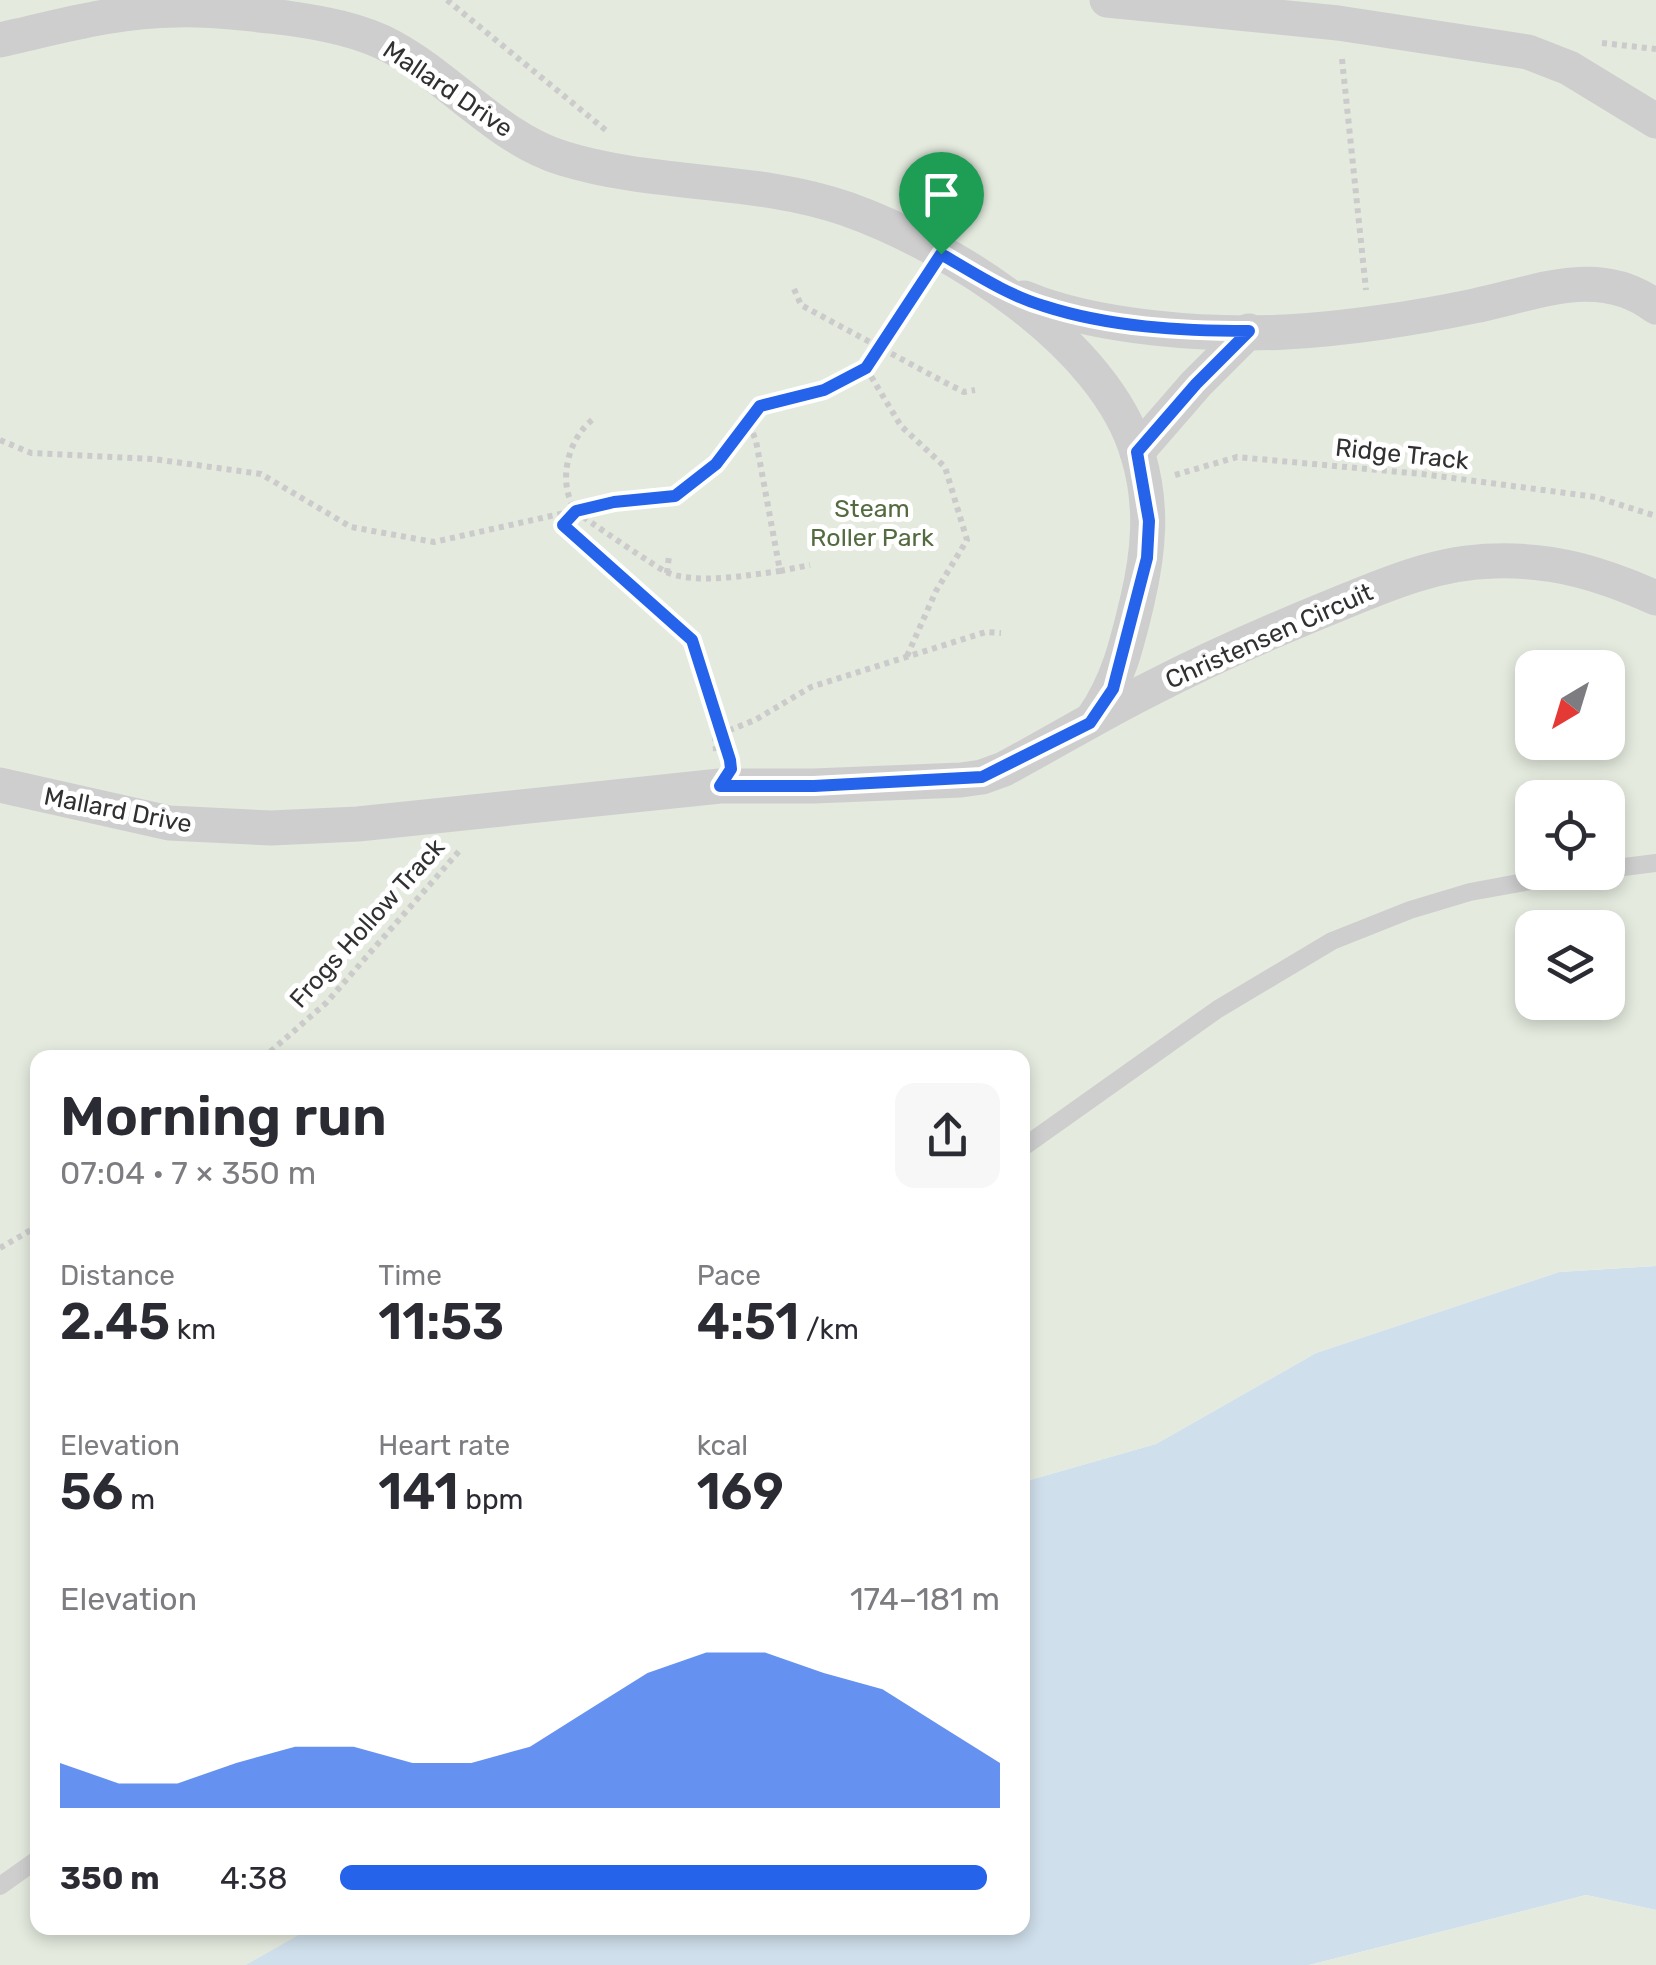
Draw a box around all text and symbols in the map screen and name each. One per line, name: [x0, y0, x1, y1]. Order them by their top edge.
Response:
street label: Mallard Drive: [378, 35, 518, 143]
pin: [899, 152, 984, 255]
icon: arrive: [914, 167, 969, 222]
street label: Ridge Track: [1334, 433, 1470, 475]
park label: Steam Roller Park: [810, 494, 934, 552]
street label: Christensen Circuit: [1161, 577, 1377, 695]
north arrow: [1515, 650, 1625, 760]
map controls: [1515, 650, 1625, 1020]
button: locate: [1515, 780, 1625, 890]
street label: Mallard Drive: [42, 781, 194, 839]
street label: Frogs Hollow Track: [284, 833, 451, 1013]
button: layers: [1515, 910, 1625, 1020]
button: share: [895, 1083, 1000, 1188]
text: Morning run: [60, 1084, 387, 1149]
text: 07:04 · 7 × 350 m: [60, 1154, 316, 1192]
text: Distance: [60, 1259, 175, 1292]
text: Time: [378, 1259, 442, 1292]
text: Pace: [697, 1259, 761, 1292]
text: 2.45: [60, 1292, 170, 1352]
text: 11:53: [378, 1292, 504, 1352]
text: 4:51: [697, 1292, 799, 1352]
text: km: [170, 1313, 216, 1346]
text: /km: [799, 1313, 859, 1346]
text: Elevation: [60, 1429, 180, 1462]
text: Heart rate: [378, 1429, 510, 1462]
text: kcal: [697, 1429, 748, 1462]
text: 56: [60, 1462, 124, 1522]
text: 141: [378, 1462, 458, 1522]
text: 169: [697, 1462, 784, 1522]
text: m: [124, 1483, 155, 1516]
text: bpm: [458, 1483, 524, 1516]
text: Elevation: [60, 1580, 197, 1618]
text: 174–181 m: [850, 1580, 1000, 1618]
text: 350 m: [60, 1859, 160, 1897]
text: 4:38: [220, 1859, 288, 1897]

